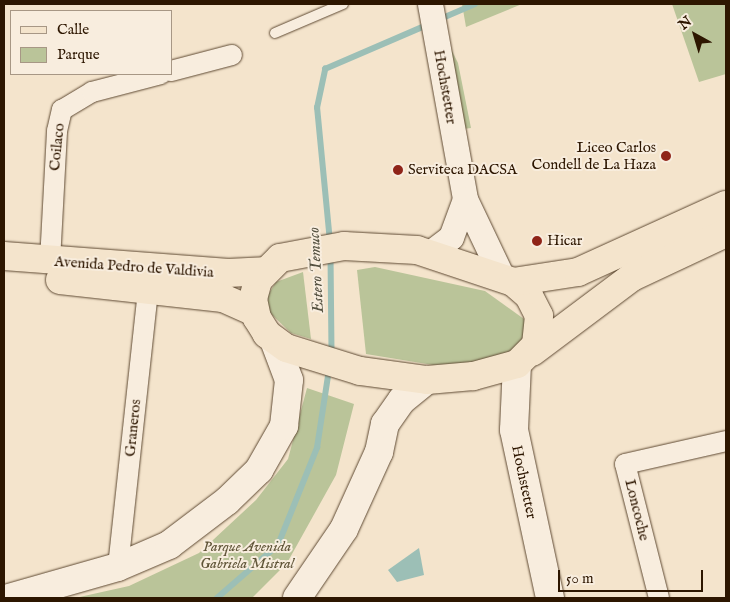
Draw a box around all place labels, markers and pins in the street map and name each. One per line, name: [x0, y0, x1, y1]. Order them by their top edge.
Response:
place label: Liceo Carlos Condell de La Haza: [532, 138, 656, 173]
marker: Liceo Carlos Condell de La Haza: [660, 150, 672, 162]
place label: Serviteca DACSA: [408, 161, 517, 179]
marker: Serviteca DACSA: [392, 164, 404, 176]
place label: Hicar: [547, 232, 582, 250]
marker: Hicar: [531, 235, 543, 247]

